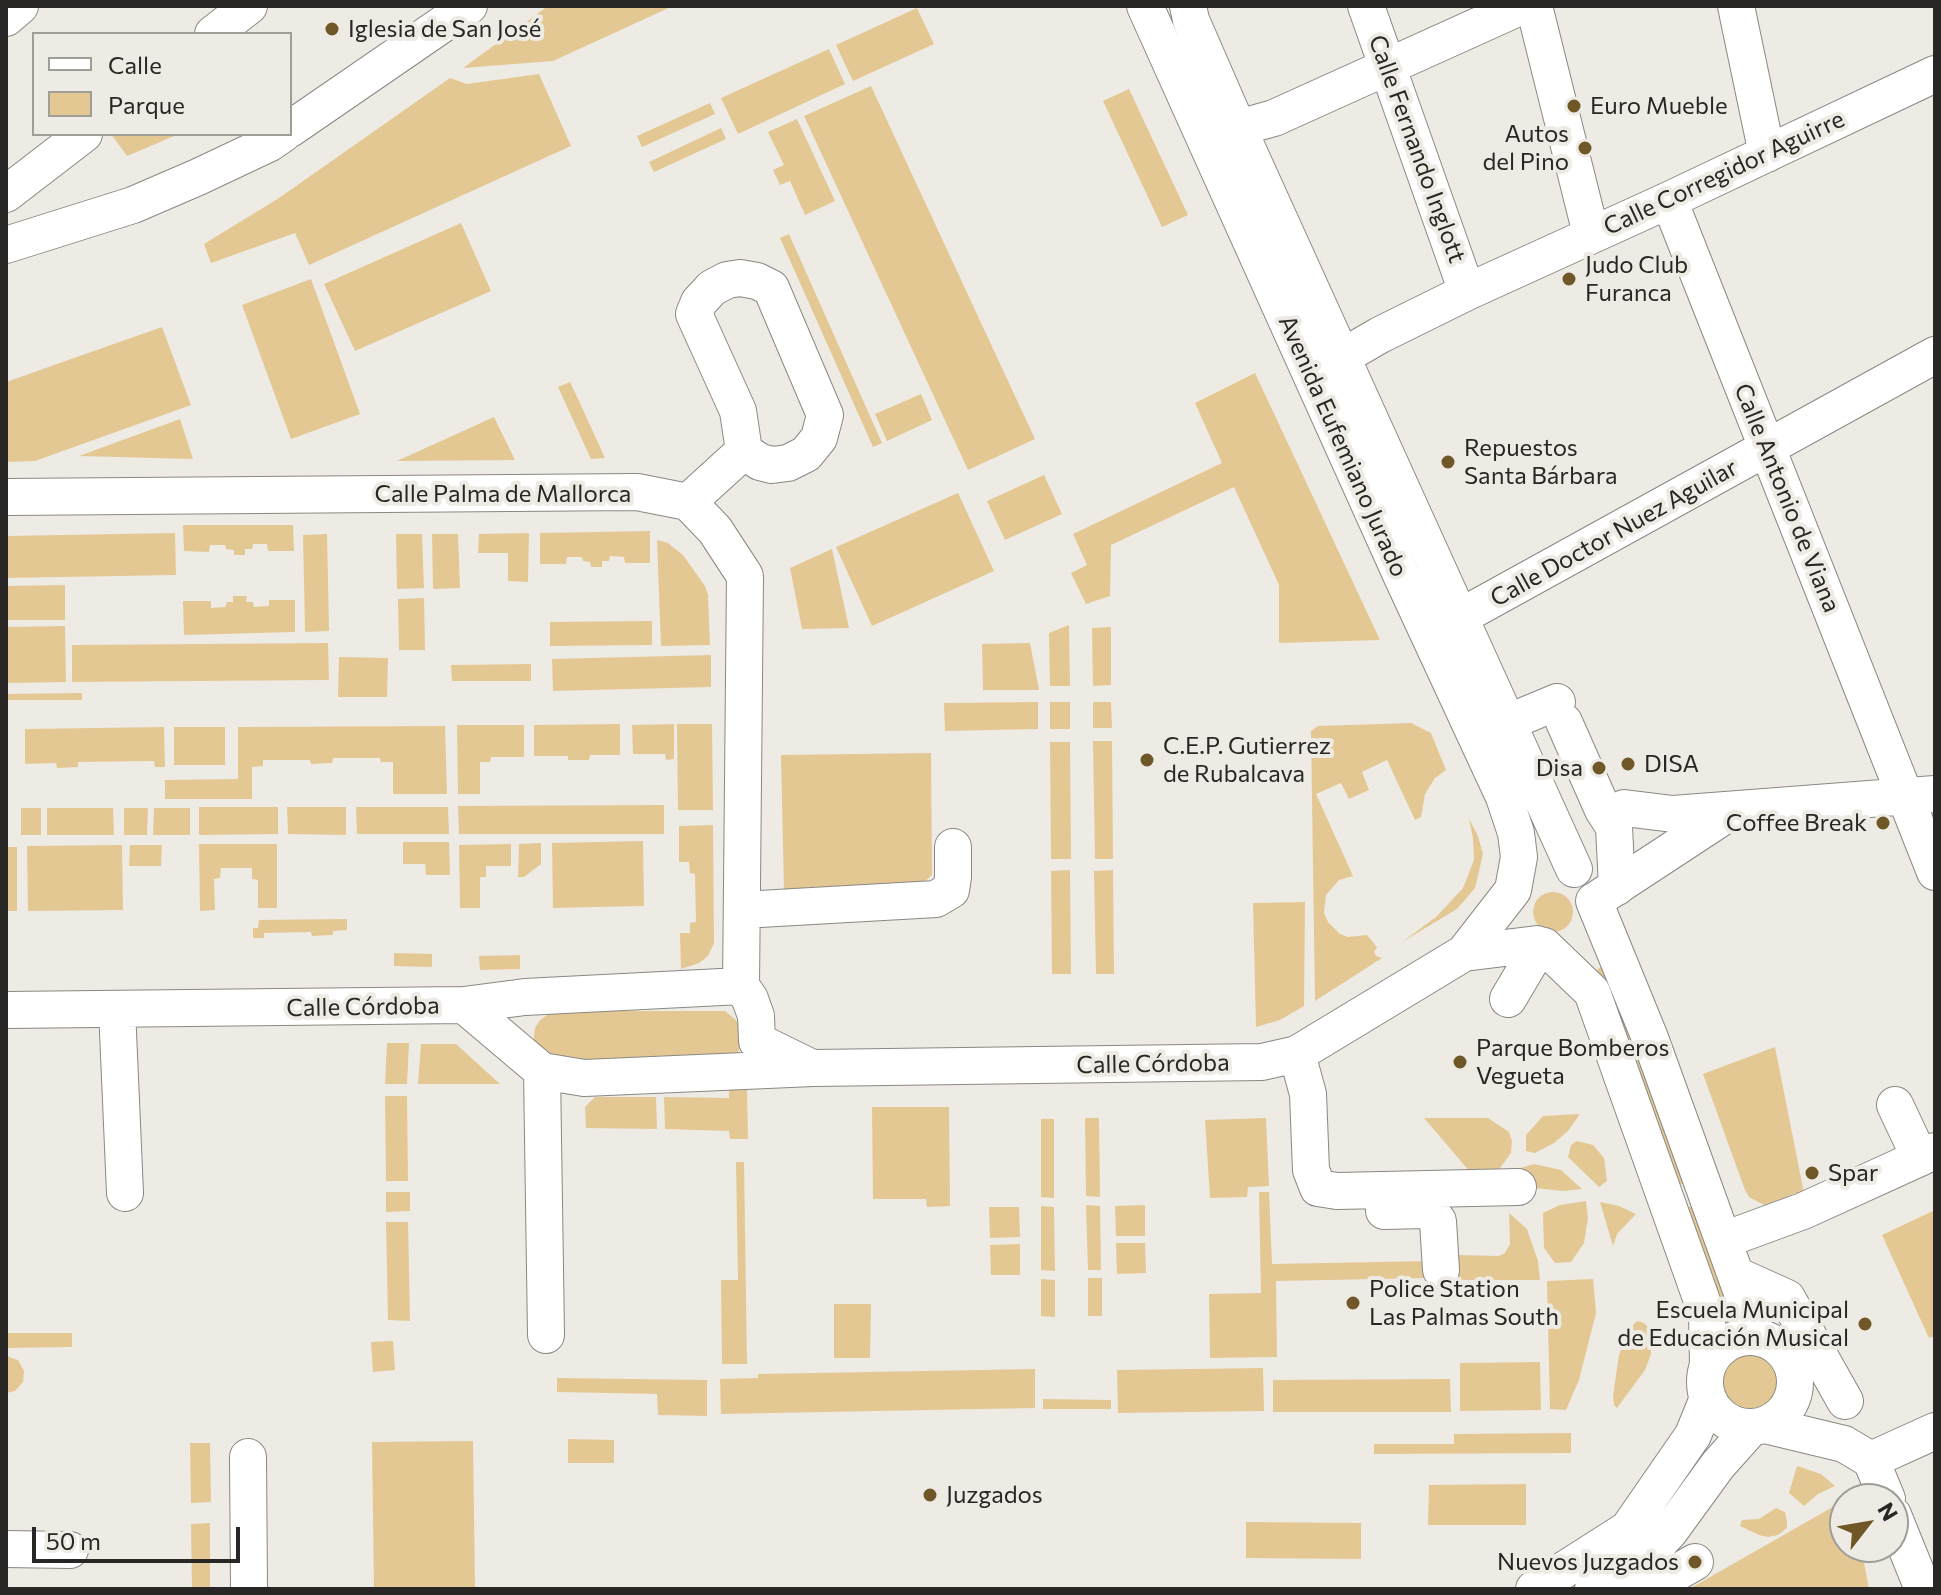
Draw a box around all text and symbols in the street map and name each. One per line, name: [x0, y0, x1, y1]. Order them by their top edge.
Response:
place label: Iglesia de San José: [348, 15, 541, 43]
marker: Iglesia de San José: [323, 20, 341, 38]
street label: Calle Fernando Inglott: [1362, 31, 1472, 267]
legend: [32, 32, 292, 136]
text: Calle: [108, 50, 162, 79]
text: Parque: [108, 90, 185, 119]
place label: Euro Mueble: [1590, 92, 1728, 120]
marker: Euro Mueble: [1565, 97, 1583, 115]
street label: Calle Corregidor Aguirre: [1599, 105, 1849, 241]
place label: Autos del Pino: [1482, 120, 1569, 176]
marker: Autos del Pino: [1576, 139, 1594, 157]
place label: Judo Club Furanca: [1585, 251, 1688, 307]
marker: Judo Club Furanca: [1560, 270, 1578, 288]
street label: Avenida Eufemiano Jurado: [1272, 311, 1414, 581]
street label: Calle Antonio de Viana: [1728, 379, 1846, 617]
place label: Repuestos Santa Bárbara: [1464, 434, 1618, 490]
marker: Repuestos Santa Bárbara: [1439, 453, 1457, 471]
street label: Calle Doctor Nuez Aguilar: [1485, 453, 1743, 613]
street label: Calle Palma de Mallorca: [375, 480, 631, 508]
place label: C.E.P. Gutierrez de Rubalcava: [1163, 732, 1331, 788]
place label: DISA: [1644, 750, 1699, 778]
marker: C.E.P. Gutierrez de Rubalcava: [1138, 751, 1156, 769]
place label: Disa: [1536, 754, 1583, 782]
marker: DISA: [1619, 755, 1637, 773]
marker: Disa: [1590, 759, 1608, 777]
place label: Coffee Break: [1726, 809, 1867, 837]
marker: Coffee Break: [1874, 814, 1892, 832]
street label: Calle Córdoba: [286, 991, 440, 1023]
place label: Parque Bomberos Vegueta: [1476, 1034, 1669, 1090]
street label: Calle Córdoba: [1076, 1048, 1230, 1080]
marker: Parque Bomberos Vegueta: [1451, 1053, 1469, 1071]
place label: Spar: [1828, 1159, 1878, 1187]
marker: Spar: [1803, 1164, 1821, 1182]
place label: Police Station Las Palmas South: [1369, 1275, 1559, 1331]
marker: Police Station Las Palmas South: [1344, 1294, 1362, 1312]
place label: Escuela Municipal de Educación Musical: [1617, 1296, 1849, 1352]
marker: Escuela Municipal de Educación Musical: [1856, 1315, 1874, 1333]
place label: Juzgados: [946, 1481, 1043, 1509]
north arrow: [1829, 1483, 1909, 1563]
marker: Juzgados: [921, 1486, 939, 1504]
text: N: [1872, 1497, 1904, 1525]
scale bar: [36, 1511, 244, 1561]
text: 50 m: [46, 1526, 101, 1555]
place label: Nuevos Juzgados: [1497, 1548, 1679, 1576]
marker: Nuevos Juzgados: [1686, 1553, 1704, 1571]

